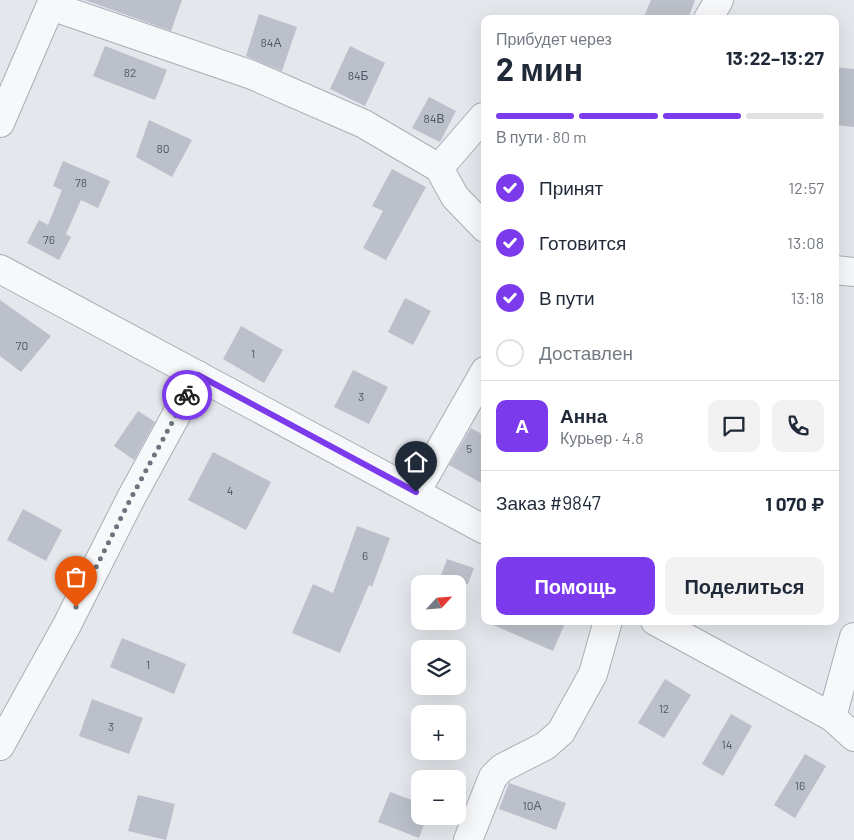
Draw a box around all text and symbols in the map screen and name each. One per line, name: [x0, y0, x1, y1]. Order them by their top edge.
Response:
text: Прибудет через: [496, 29, 612, 48]
house number: 84А: [261, 35, 281, 49]
text: 13:22–13:27: [726, 46, 824, 69]
text: 2 мин: [496, 49, 583, 87]
house number: 82: [124, 65, 136, 79]
house number: 84Б: [348, 68, 368, 82]
house number: 84В: [424, 111, 444, 125]
text: В пути · 80 m: [496, 127, 586, 146]
house number: 80: [156, 141, 170, 155]
icon: check: [496, 174, 524, 202]
house number: 78: [75, 175, 87, 189]
text: Принят: [539, 176, 603, 199]
text: 12:57: [789, 178, 824, 197]
icon: check: [496, 229, 524, 257]
text: Готовится: [539, 231, 626, 254]
house number: 76: [43, 232, 55, 246]
text: 13:08: [787, 233, 824, 252]
icon: check: [496, 284, 524, 312]
text: В пути: [539, 286, 595, 309]
text: 13:18: [791, 288, 824, 307]
house number: 70: [16, 338, 28, 352]
text: Доставлен: [539, 341, 633, 364]
house number: 1: [251, 346, 255, 360]
courier: [162, 370, 212, 420]
icon: bike: [173, 381, 201, 409]
house number: 3: [358, 389, 364, 403]
button: chat: [708, 400, 760, 452]
button: phone: [772, 400, 824, 452]
text: Анна: [560, 404, 607, 427]
text: А: [515, 414, 529, 437]
text: Курьер · 4.8: [560, 428, 644, 447]
pin: [395, 441, 437, 492]
house number: 5: [466, 441, 472, 455]
icon: home: [402, 448, 430, 476]
house number: 4: [227, 483, 233, 497]
text: Заказ #9847: [496, 491, 601, 514]
text: 1 070 ₽: [765, 492, 824, 515]
house number: 6: [362, 548, 368, 562]
pin: [55, 556, 97, 607]
button: Помощь: [496, 557, 655, 615]
button: Поделиться: [665, 557, 824, 615]
icon: bag: [62, 563, 90, 591]
north arrow: [411, 575, 466, 630]
map controls: [411, 575, 466, 825]
button: layers: [411, 640, 466, 695]
house number: 1: [146, 657, 150, 671]
house number: 12: [659, 701, 669, 715]
button: +: [411, 705, 466, 760]
house number: 3: [108, 719, 114, 733]
house number: 14: [722, 737, 732, 751]
button: −: [411, 770, 466, 825]
house number: 16: [795, 778, 805, 792]
house number: 10А: [523, 798, 541, 812]

